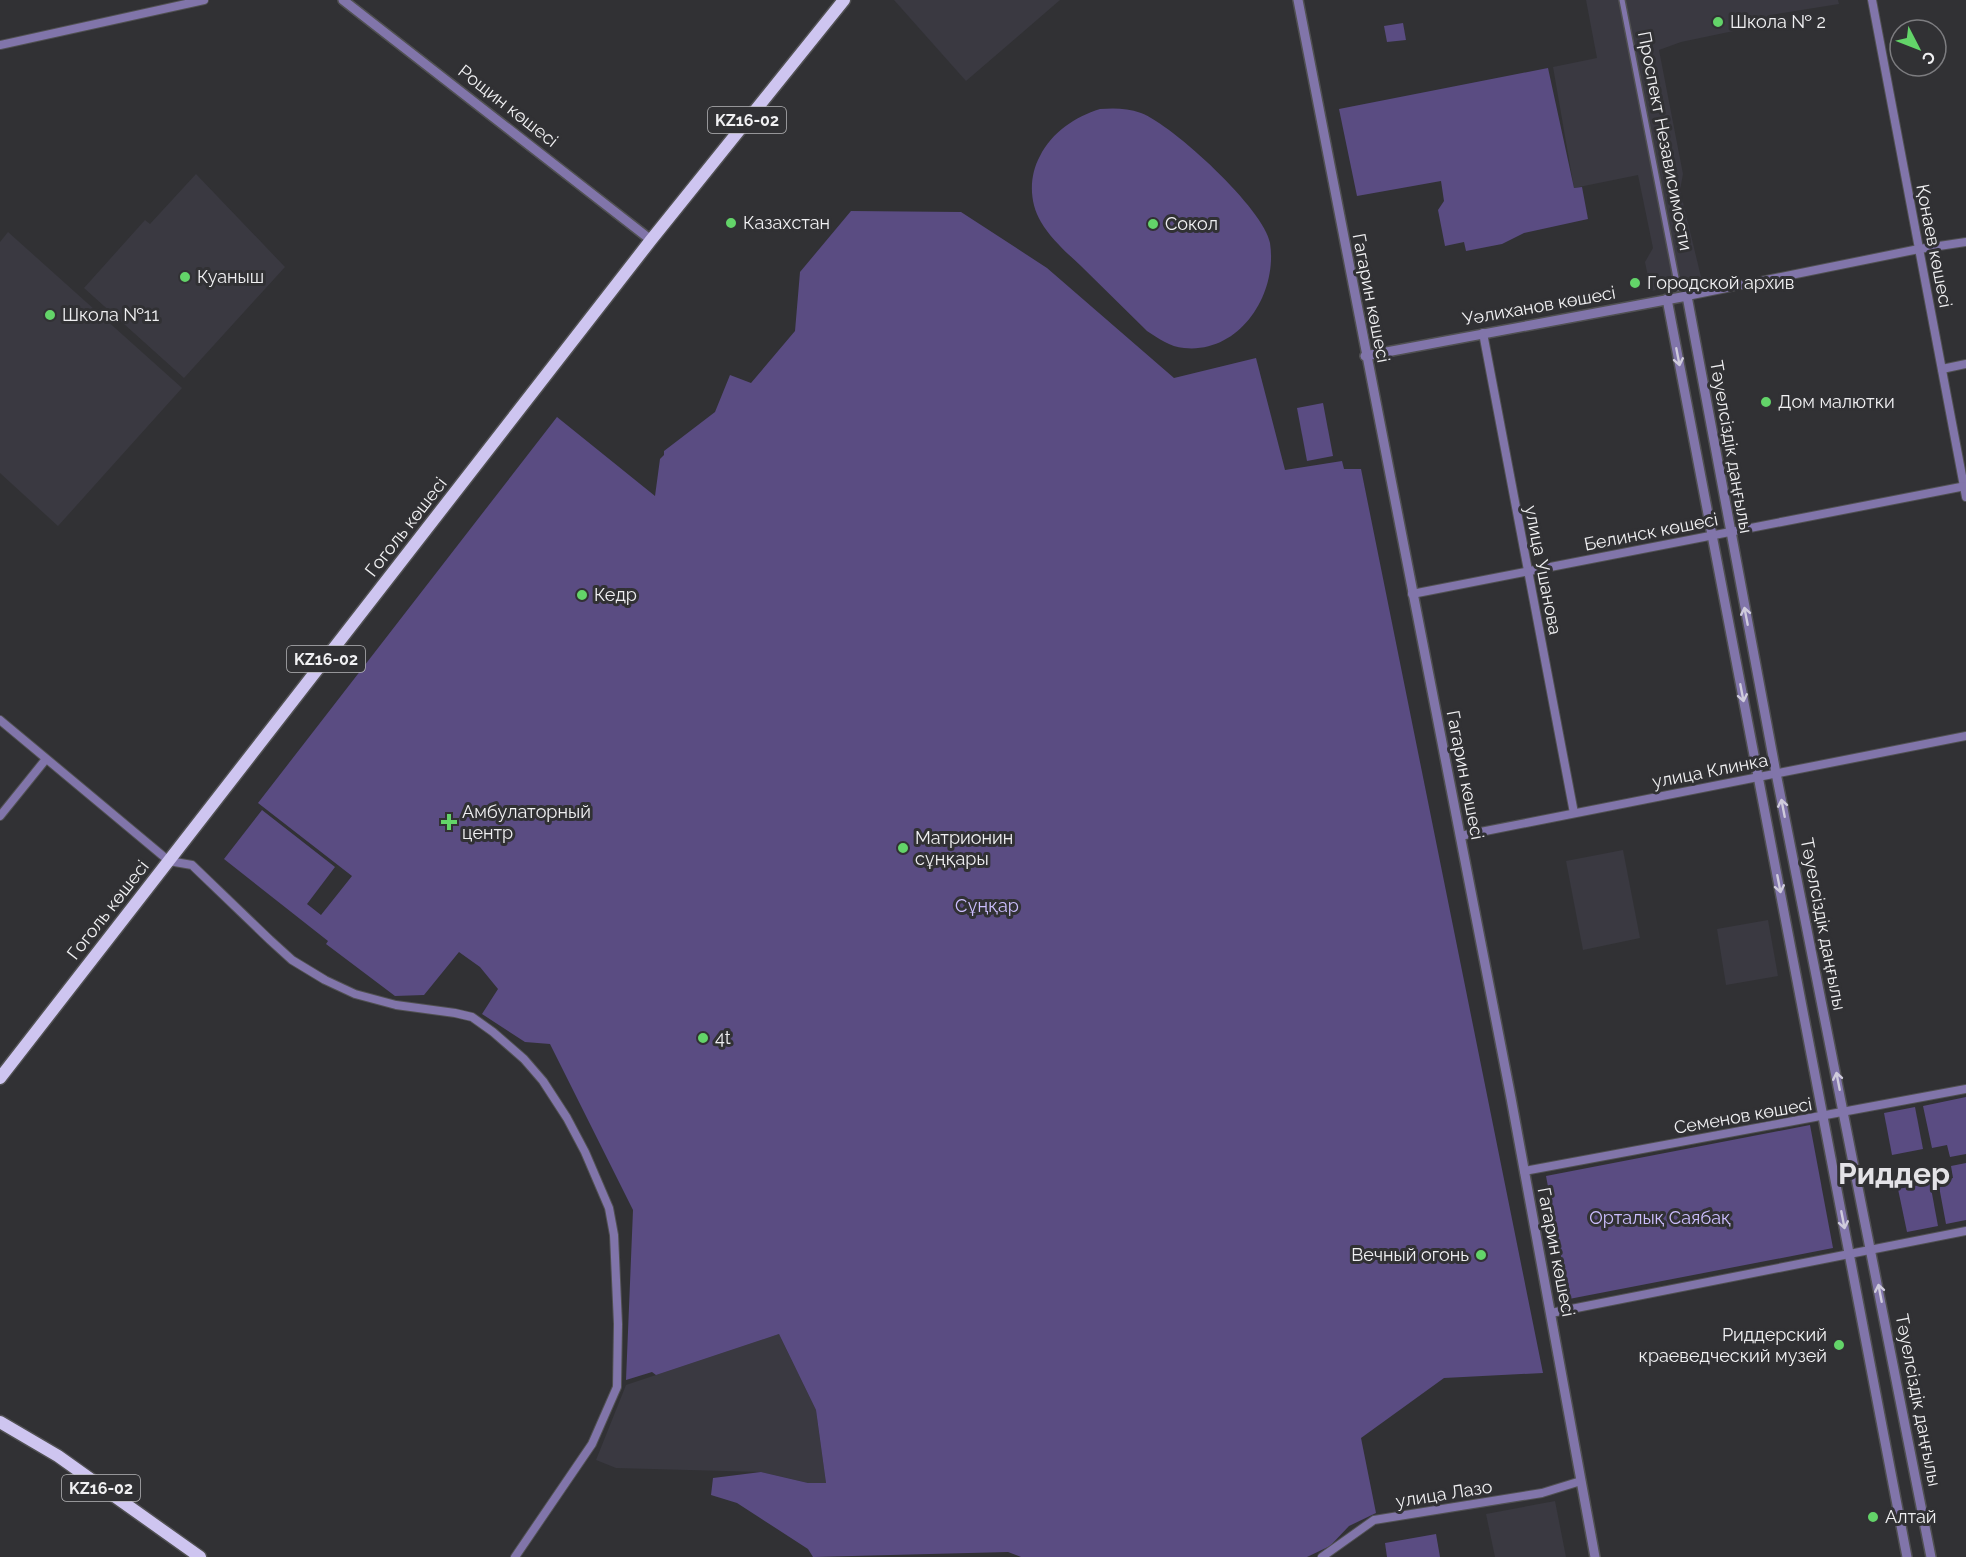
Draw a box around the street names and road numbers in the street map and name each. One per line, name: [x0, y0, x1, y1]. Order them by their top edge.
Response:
street label: Проспект Независимости: [1634, 29, 1697, 252]
street label: Рощин көшесі: [454, 60, 562, 151]
road number: KZ16-02: [708, 107, 786, 133]
street label: Қонаев көшесі: [1912, 182, 1957, 309]
street label: Гагарин көшесі: [1349, 231, 1394, 364]
street label: Уәлиханов көшесі: [1461, 282, 1617, 329]
street label: Тәуелсіздік даңғылы: [1706, 359, 1757, 535]
street label: Гоголь көшесі: [360, 473, 451, 580]
street label: улица Ушанова: [1521, 503, 1566, 636]
street label: Белинск көшесі: [1582, 508, 1720, 555]
road number: KZ16-02: [287, 646, 365, 672]
street label: Гагарин көшесі: [1443, 708, 1488, 841]
street label: улица Клинка: [1650, 749, 1770, 792]
street label: Тәуелсіздік даңғылы: [1796, 836, 1851, 1012]
street label: Гоголь көшесі: [62, 856, 153, 963]
street label: Семенов көшесі: [1672, 1093, 1814, 1138]
street label: Гагарин көшесі: [1534, 1185, 1579, 1318]
street label: Тәуелсіздік даңғылы: [1891, 1312, 1946, 1488]
road number: KZ16-02: [62, 1475, 140, 1501]
street label: улица Лазо: [1394, 1475, 1494, 1511]

